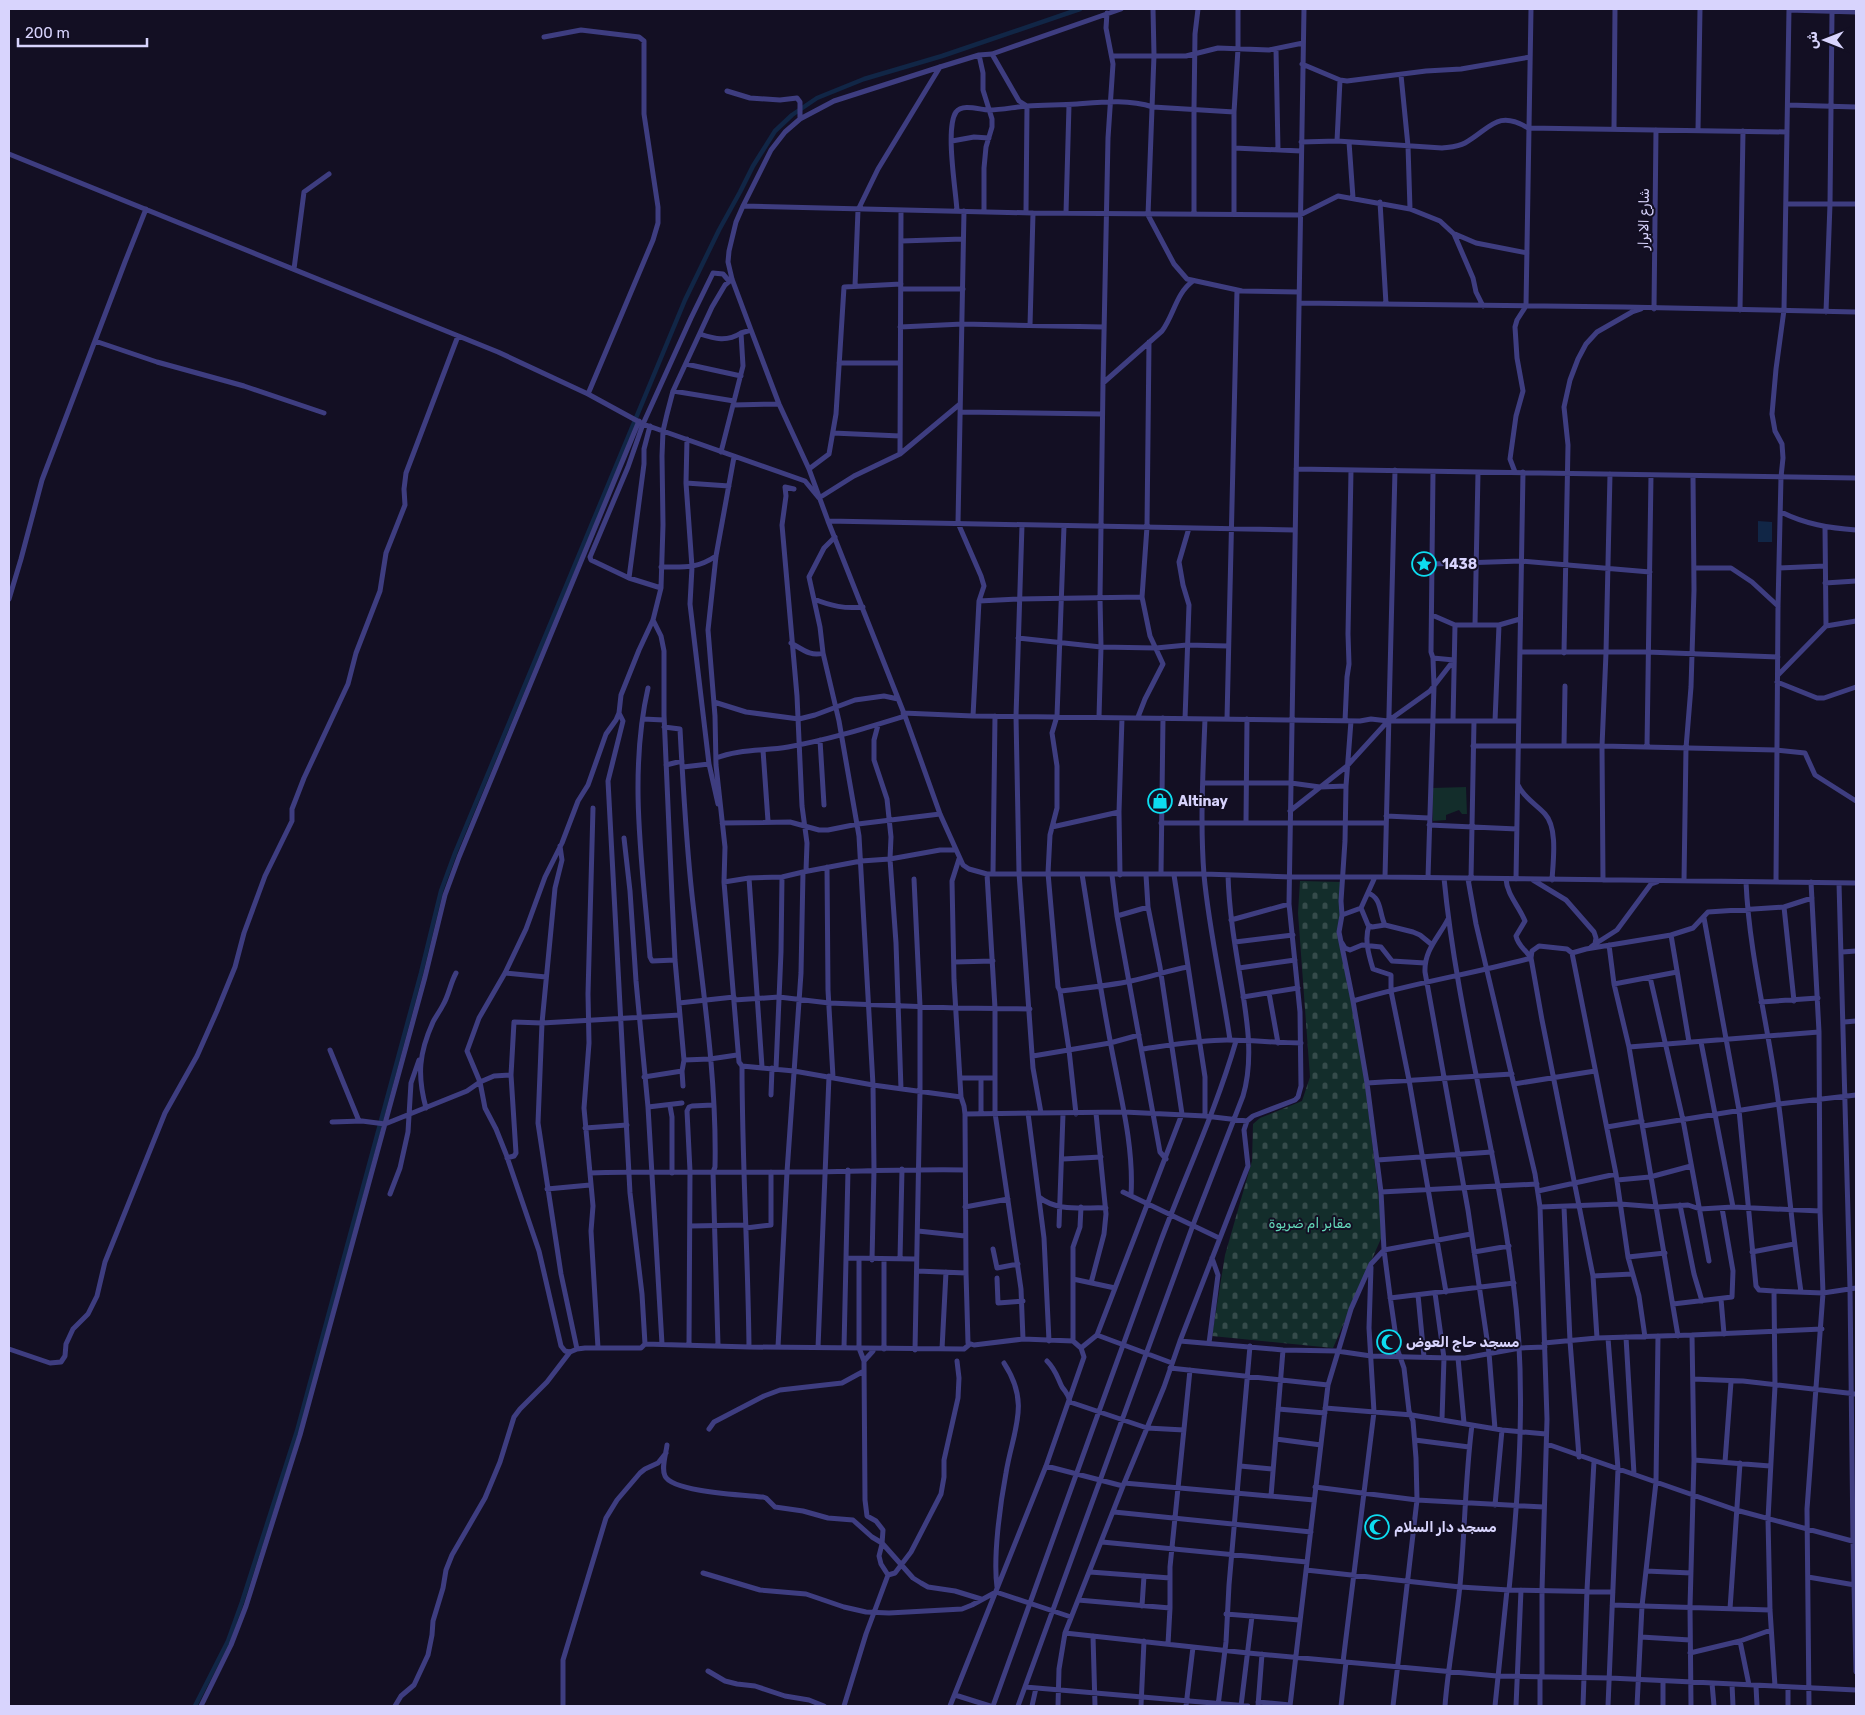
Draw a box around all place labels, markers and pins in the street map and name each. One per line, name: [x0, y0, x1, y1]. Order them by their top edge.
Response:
place icon: 1438: [1411, 551, 1437, 577]
place label: 1438: [1442, 556, 1477, 573]
shop icon: Altinay: [1147, 788, 1173, 814]
place label: Altinay: [1178, 793, 1229, 810]
mosque icon: مسجد حاج العوض: [1376, 1329, 1402, 1355]
place label: مسجد حاج العوض: [1406, 1334, 1519, 1352]
mosque icon: مسجد دار السلام: [1364, 1514, 1390, 1540]
place label: مسجد دار السلام: [1394, 1519, 1497, 1537]

